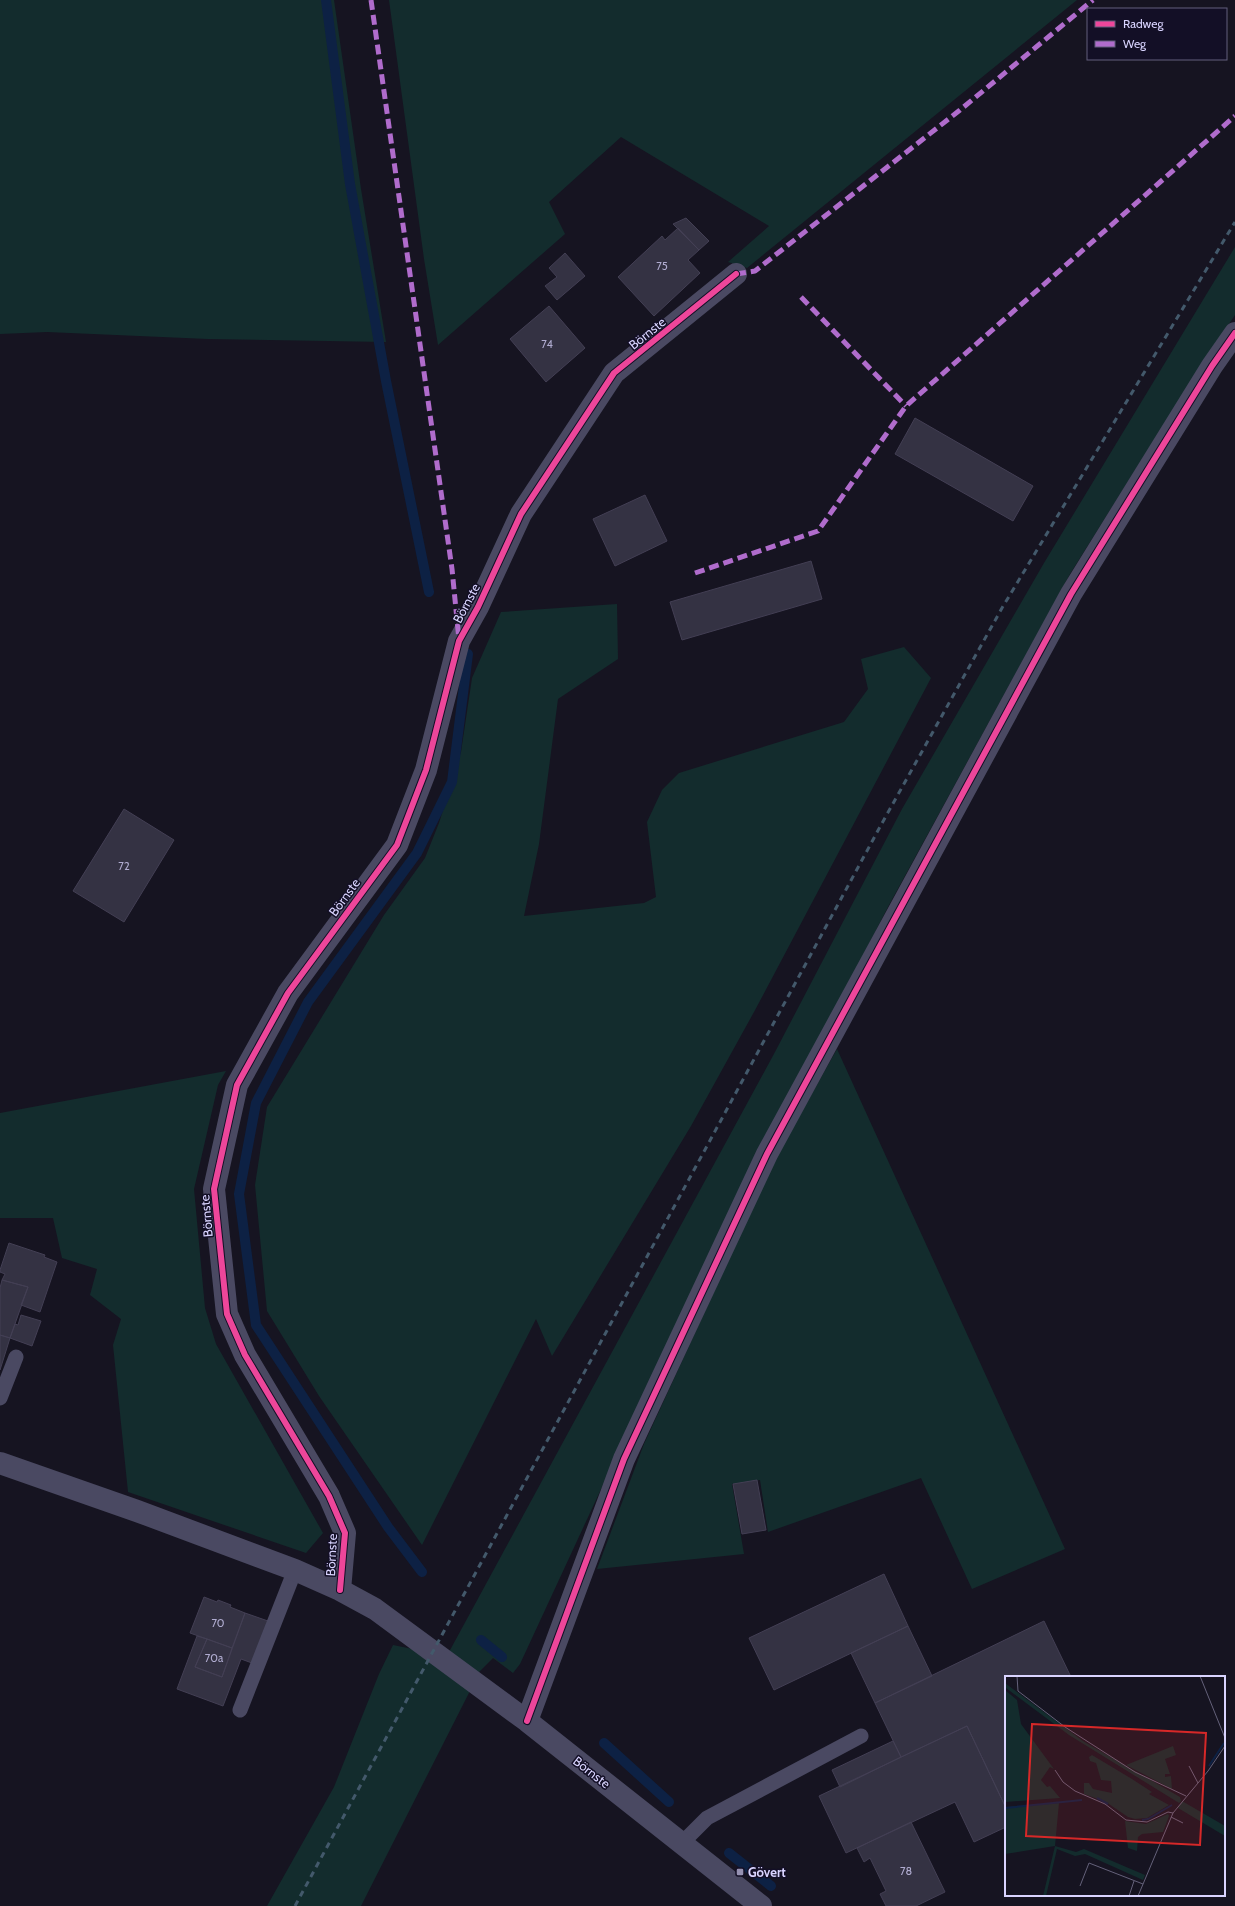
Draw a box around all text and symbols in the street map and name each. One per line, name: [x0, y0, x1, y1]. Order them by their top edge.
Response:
legend: [1087, 8, 1227, 60]
text: Radweg: [1123, 16, 1164, 31]
text: Weg: [1123, 36, 1147, 51]
house number: 75: [656, 259, 668, 273]
street label: Börnste: [625, 313, 669, 353]
house number: 74: [541, 337, 553, 351]
street label: Börnste: [449, 580, 483, 626]
house number: 72: [118, 859, 130, 873]
street label: Börnste: [325, 875, 363, 919]
street label: Börnste: [196, 1194, 216, 1238]
street label: Börnste: [322, 1533, 340, 1577]
house number: 70: [211, 1616, 225, 1630]
house number: 70a: [205, 1651, 224, 1665]
inset map: [1005, 1676, 1225, 1896]
street label: Börnste: [570, 1753, 614, 1792]
place label: Gövert: [748, 1864, 786, 1880]
house number: 78: [900, 1864, 912, 1878]
marker: Gövert: [735, 1867, 745, 1877]

